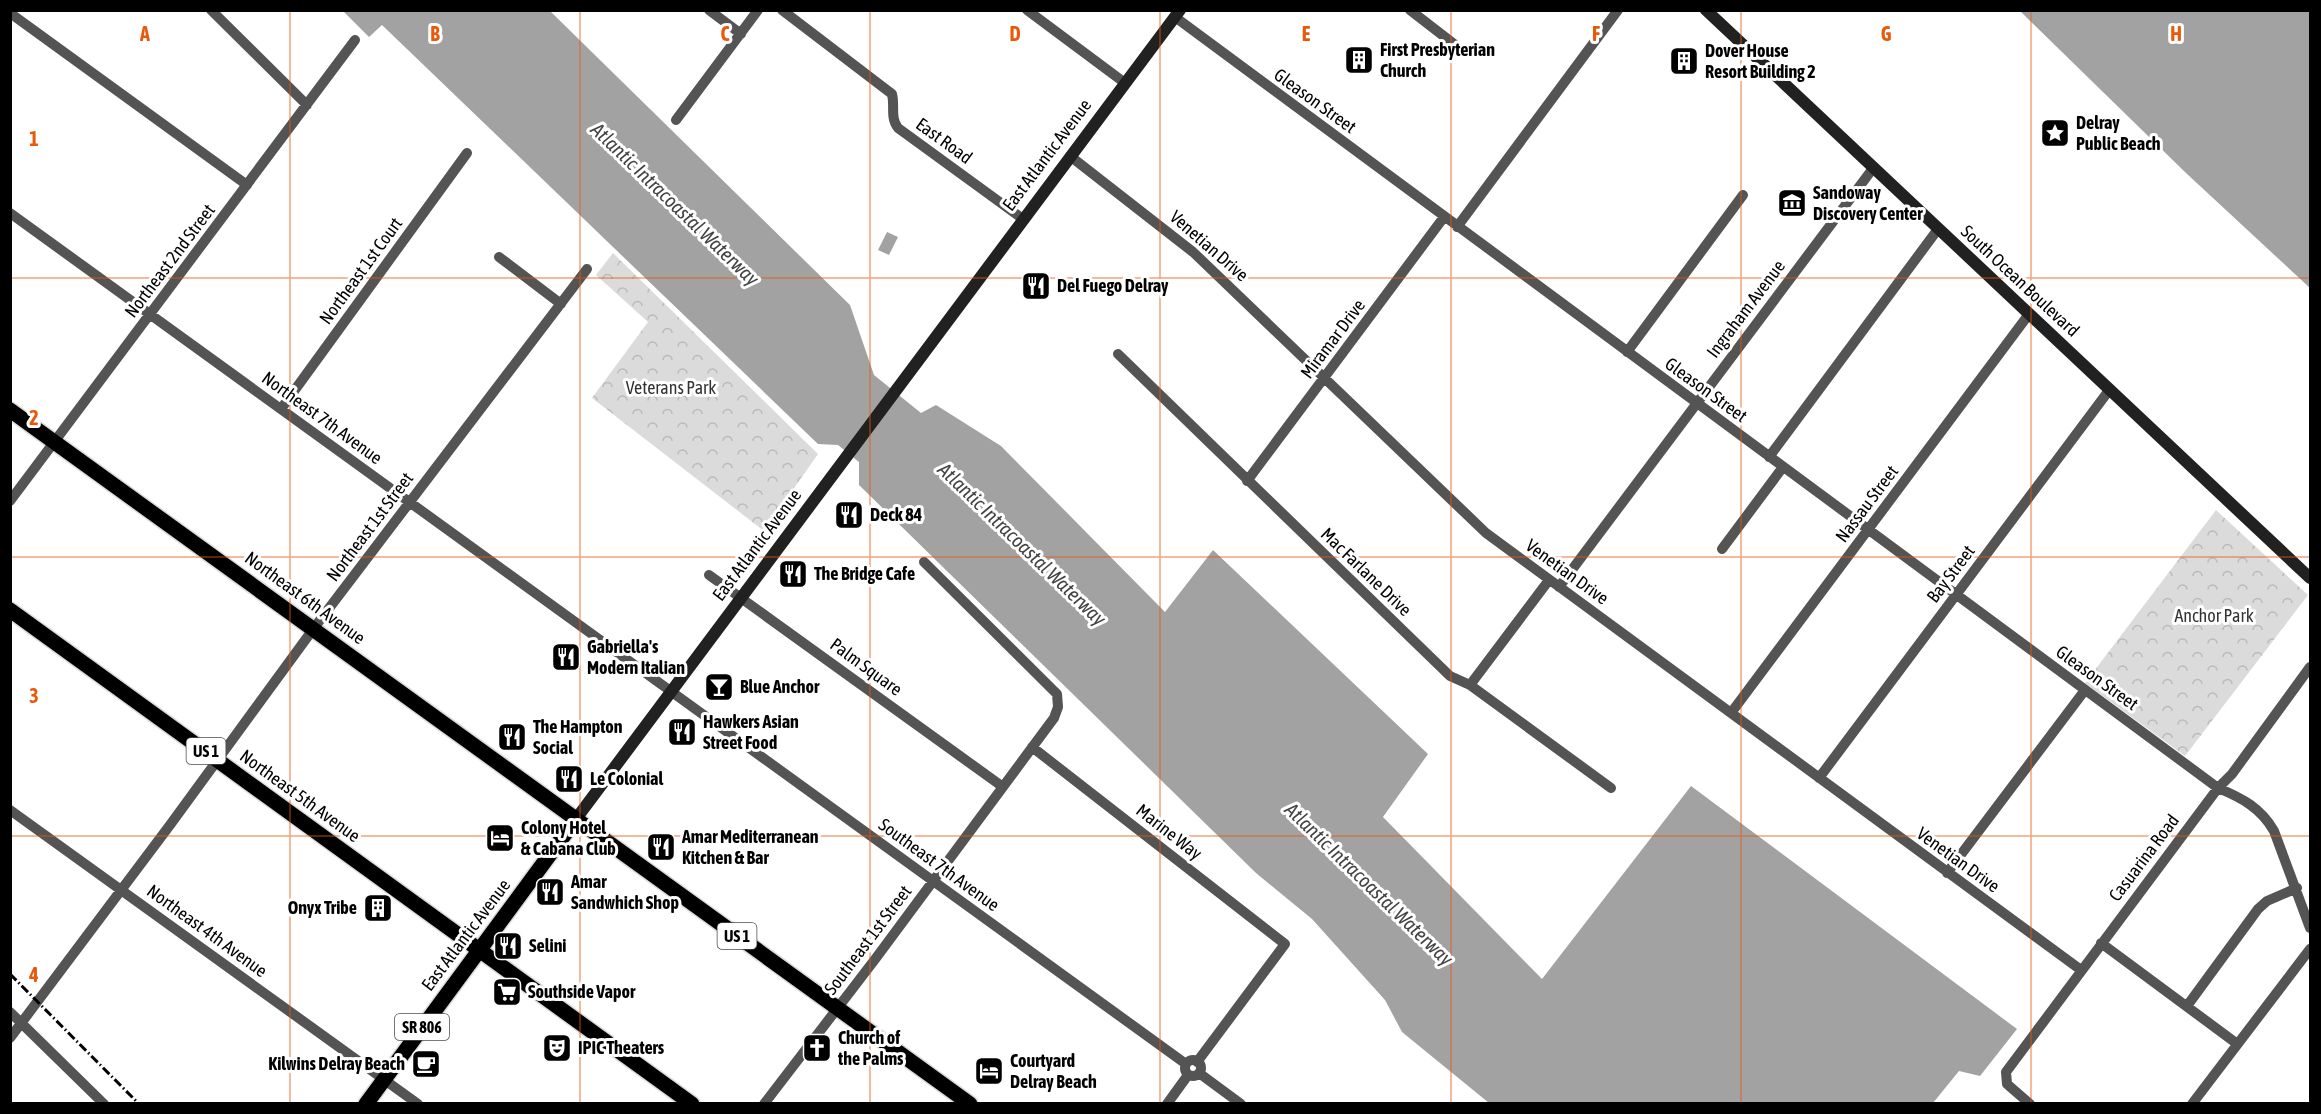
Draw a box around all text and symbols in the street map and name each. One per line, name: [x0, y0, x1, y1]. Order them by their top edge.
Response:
text: A: [139, 22, 150, 45]
text: B: [430, 22, 440, 45]
text: C: [721, 22, 730, 45]
text: D: [1009, 22, 1021, 45]
text: E: [1302, 22, 1311, 45]
text: F: [1592, 22, 1600, 45]
text: G: [1881, 22, 1892, 45]
text: H: [2170, 22, 2182, 45]
place label: First Presbyterian Church: [1380, 39, 1495, 81]
place label: Dover House Resort Building 2: [1705, 40, 1816, 82]
building icon: First Presbyterian Church: [1343, 44, 1375, 76]
building icon: Dover House Resort Building 2: [1668, 45, 1700, 77]
street label: Gleason Street: [1270, 64, 1360, 137]
street label: East Atlantic Avenue: [998, 95, 1095, 215]
place label: Delray Public Beach: [2076, 112, 2161, 154]
street label: East Road: [912, 113, 977, 168]
water label: Atlantic Intracoastal Waterway: [586, 117, 765, 290]
place icon: Delray Public Beach: [2039, 117, 2071, 149]
text: 1: [29, 127, 39, 150]
place label: Sandoway Discovery Center: [1813, 182, 1923, 224]
museum icon: Sandoway Discovery Center: [1776, 187, 1808, 219]
street label: Northeast 2nd Street: [120, 200, 219, 321]
street label: Venetian Drive: [1166, 206, 1253, 285]
street label: Northeast 1st Court: [315, 213, 406, 328]
street label: South Ocean Boulevard: [1957, 221, 2084, 341]
street label: Ingraham Avenue: [1702, 256, 1789, 362]
restaurant icon: Del Fuego Delray: [1020, 270, 1052, 302]
place label: Del Fuego Delray: [1057, 275, 1169, 296]
street label: Miramar Drive: [1296, 295, 1369, 382]
street label: Gleason Street: [1661, 353, 1751, 426]
street label: Northeast 7th Avenue: [258, 367, 386, 468]
park label: Veterans Park: [626, 377, 716, 398]
text: 2: [29, 406, 39, 429]
water label: Atlantic Intracoastal Waterway: [933, 457, 1112, 630]
street label: Nassau Street: [1831, 461, 1902, 546]
street label: Northeast 1st Street: [322, 468, 417, 585]
street label: East Atlantic Avenue: [708, 485, 805, 605]
restaurant icon: Deck 84: [833, 499, 865, 531]
place label: Deck 84: [870, 504, 922, 525]
street label: Mac Farlane Drive: [1317, 523, 1416, 620]
street label: Venetian Drive: [1522, 535, 1613, 609]
street label: Bay Street: [1922, 541, 1979, 606]
street label: Northeast 6th Avenue: [241, 547, 369, 648]
restaurant icon: The Bridge Cafe: [777, 558, 809, 590]
place label: The Bridge Cafe: [814, 563, 915, 584]
park label: Anchor Park: [2174, 605, 2254, 626]
street label: Palm Square: [826, 634, 906, 700]
place label: Gabriella's Modern Italian: [587, 636, 685, 678]
restaurant icon: Gabriella's Modern Italian: [550, 641, 582, 673]
street label: Gleason Street: [2052, 641, 2142, 714]
bar icon: Blue Anchor: [703, 671, 735, 703]
place label: Blue Anchor: [740, 676, 820, 697]
text: 3: [29, 684, 39, 707]
place label: Hawkers Asian Street Food: [703, 711, 799, 753]
place label: The Hampton Social: [533, 716, 623, 758]
restaurant icon: Hawkers Asian Street Food: [666, 716, 698, 748]
restaurant icon: The Hampton Social: [496, 721, 528, 753]
road number: US 1: [186, 738, 226, 764]
street label: Northeast 5th Avenue: [236, 745, 364, 846]
restaurant icon: Le Colonial: [553, 763, 585, 795]
place label: Le Colonial: [590, 768, 663, 789]
water label: Atlantic Intracoastal Waterway: [1280, 797, 1459, 970]
street label: Marine Way: [1132, 799, 1206, 864]
street label: Casuarina Road: [2104, 810, 2183, 905]
street label: Southeast 7th Avenue: [875, 814, 1004, 915]
place label: Colony Hotel & Cabana Club: [521, 817, 616, 859]
hotel icon: Colony Hotel & Cabana Club: [484, 822, 516, 854]
street label: Venetian Drive: [1913, 823, 2004, 897]
place label: Amar Mediterranean Kitchen & Bar: [681, 826, 819, 868]
restaurant icon: Amar Mediterranean Kitchen & Bar: [645, 831, 677, 863]
place label: Amar Sandwhich Shop: [570, 871, 679, 913]
street label: East Atlantic Avenue: [417, 875, 514, 995]
restaurant icon: Amar Sandwhich Shop: [534, 876, 566, 908]
street label: Northeast 4th Avenue: [143, 880, 271, 981]
street label: Southeast 1st Street: [820, 881, 915, 998]
building icon: Onyx Tribe: [362, 892, 394, 924]
place label: Onyx Tribe: [288, 897, 357, 918]
road number: US 1: [718, 923, 756, 949]
restaurant icon: Selini: [492, 930, 524, 962]
place label: Selini: [529, 935, 567, 956]
text: 4: [28, 963, 39, 986]
supermarket icon: Southside Vapor: [491, 976, 523, 1008]
place label: Southside Vapor: [528, 981, 636, 1002]
road number: SR 806: [395, 1014, 449, 1040]
place label: Church of the Palms: [837, 1027, 904, 1069]
theatre icon: IPIC Theaters: [541, 1032, 573, 1064]
church icon: Church of the Palms: [801, 1032, 833, 1064]
place label: IPIC Theaters: [578, 1037, 665, 1058]
cafe icon: Kilwins Delray Beach: [410, 1048, 442, 1080]
place label: Courtyard Delray Beach: [1010, 1050, 1097, 1092]
place label: Kilwins Delray Beach: [268, 1053, 405, 1074]
hotel icon: Courtyard Delray Beach: [973, 1055, 1005, 1087]

